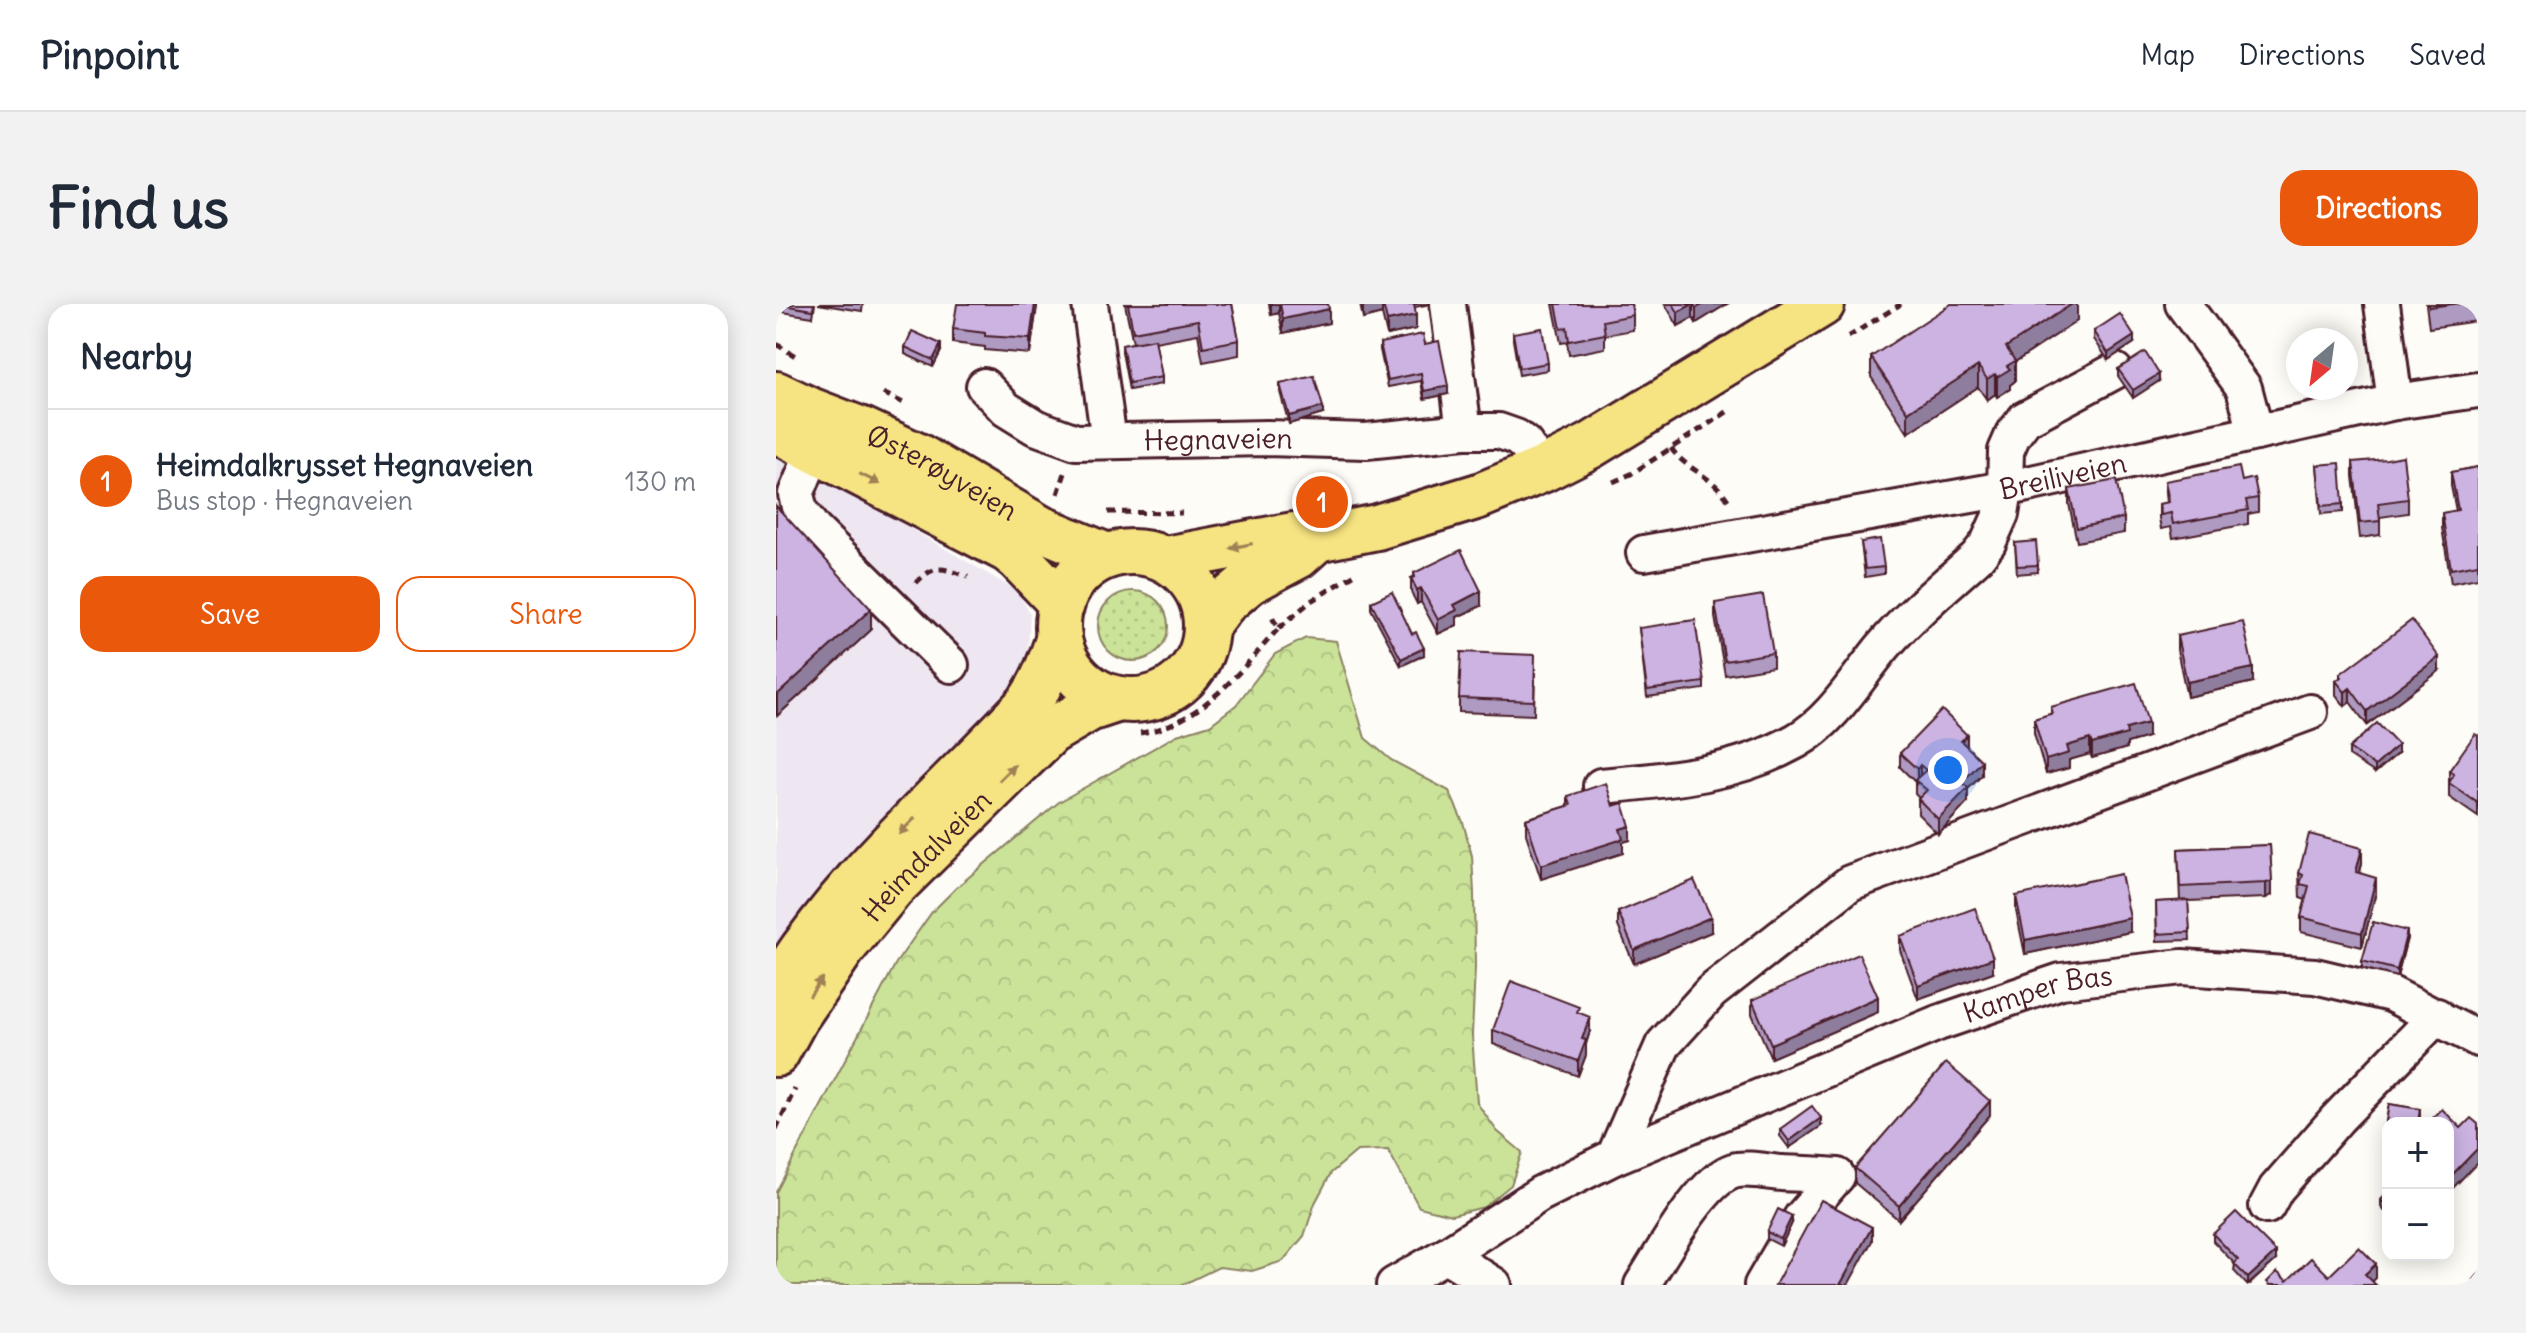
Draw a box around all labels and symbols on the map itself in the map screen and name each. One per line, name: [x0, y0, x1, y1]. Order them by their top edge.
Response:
north arrow: [2286, 328, 2358, 400]
street label: Østerøyveien: [861, 417, 1024, 529]
street label: Hegnaveien: [1143, 420, 1293, 459]
street label: Breiliveien: [1996, 444, 2130, 508]
one-way arrow: [858, 472, 881, 486]
pin: 1: [1296, 472, 1348, 532]
one-way arrow: [1228, 540, 1253, 552]
your location: [1928, 750, 1968, 790]
one-way arrow: [997, 764, 1016, 783]
street label: Heimdalveien: [854, 782, 999, 929]
one-way arrow: [898, 816, 917, 835]
street label: Kamper Bas: [1958, 957, 2114, 1031]
one-way arrow: [808, 977, 823, 998]

